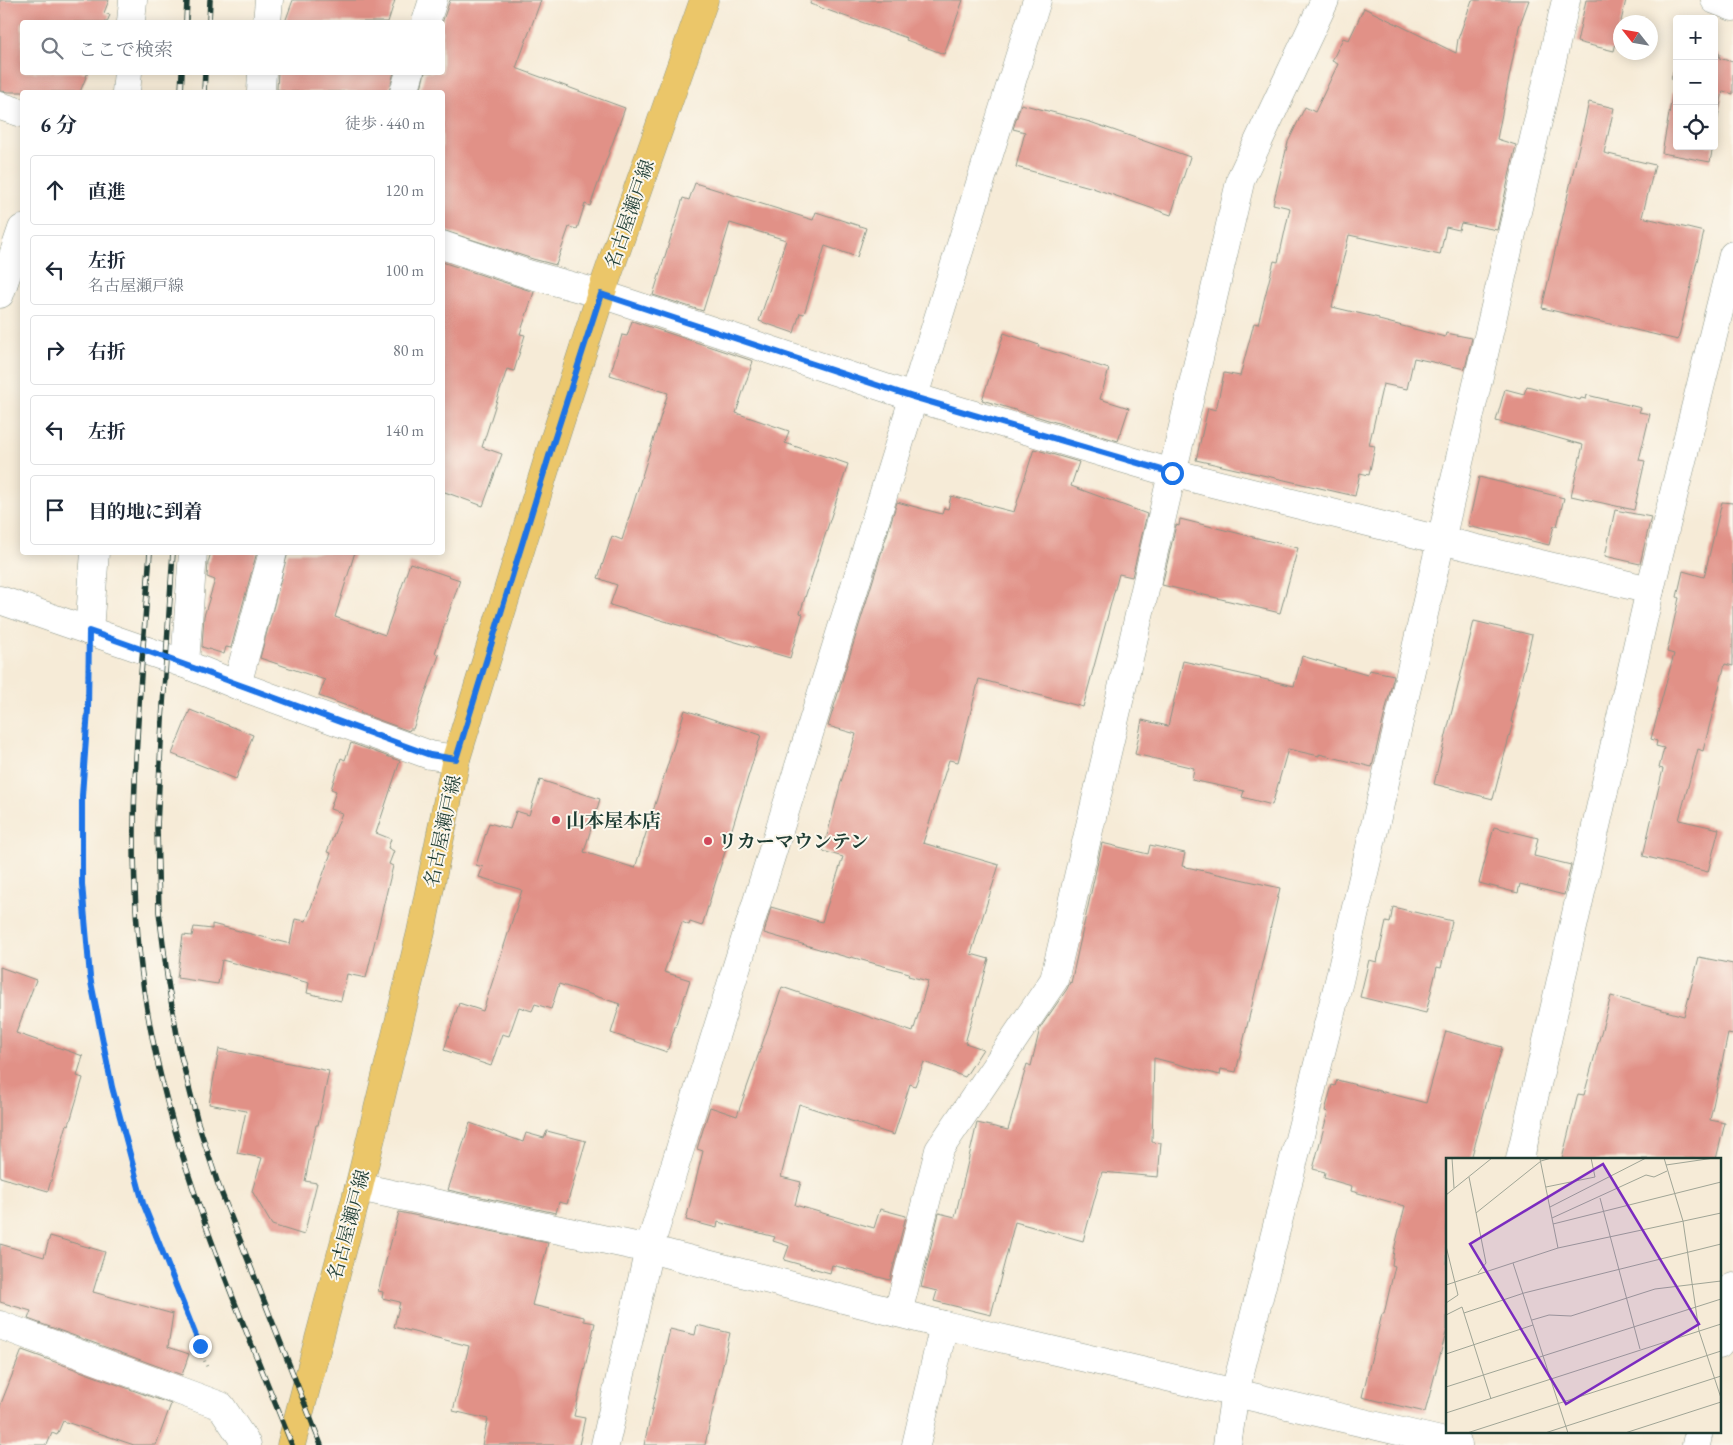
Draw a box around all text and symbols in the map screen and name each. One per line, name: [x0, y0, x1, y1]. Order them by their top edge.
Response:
north arrow: [1613, 15, 1658, 60]
map controls: [1673, 15, 1718, 150]
button: +: [1673, 15, 1718, 60]
search box: [20, 20, 445, 75]
icon: search: [38, 34, 66, 62]
text: ここで検索: [78, 37, 173, 62]
button: −: [1673, 60, 1718, 105]
button: locate: [1673, 105, 1718, 150]
text: 6 分: [40, 111, 77, 138]
text: 徒歩 · 440 m: [345, 113, 425, 134]
street label: 名古屋瀬戸線: [599, 156, 660, 272]
icon: ahead: [41, 176, 69, 204]
text: 直進: [88, 179, 126, 204]
text: 120 m: [385, 180, 424, 201]
text: 左折: [88, 248, 126, 273]
icon: left: [41, 256, 69, 284]
text: 100 m: [385, 260, 424, 281]
text: 名古屋瀬戸線: [88, 275, 184, 296]
icon: right: [41, 336, 69, 364]
text: 右折: [88, 339, 126, 364]
text: 80 m: [393, 340, 424, 361]
icon: left: [41, 416, 69, 444]
text: 左折: [88, 419, 126, 444]
text: 140 m: [385, 420, 424, 441]
route start: [1161, 462, 1184, 485]
icon: arrive: [41, 496, 69, 524]
text: 目的地に到着: [88, 499, 202, 524]
street label: 名古屋瀬戸線: [418, 773, 467, 889]
place label: 山本屋本店: [566, 808, 661, 833]
marker: 山本屋本店: [550, 814, 562, 826]
place label: リカーマウンテン: [718, 829, 869, 854]
marker: リカーマウンテン: [702, 835, 714, 847]
inset map: [1446, 1158, 1720, 1432]
street label: 名古屋瀬戸線: [322, 1167, 375, 1283]
route end: [189, 1335, 212, 1358]

